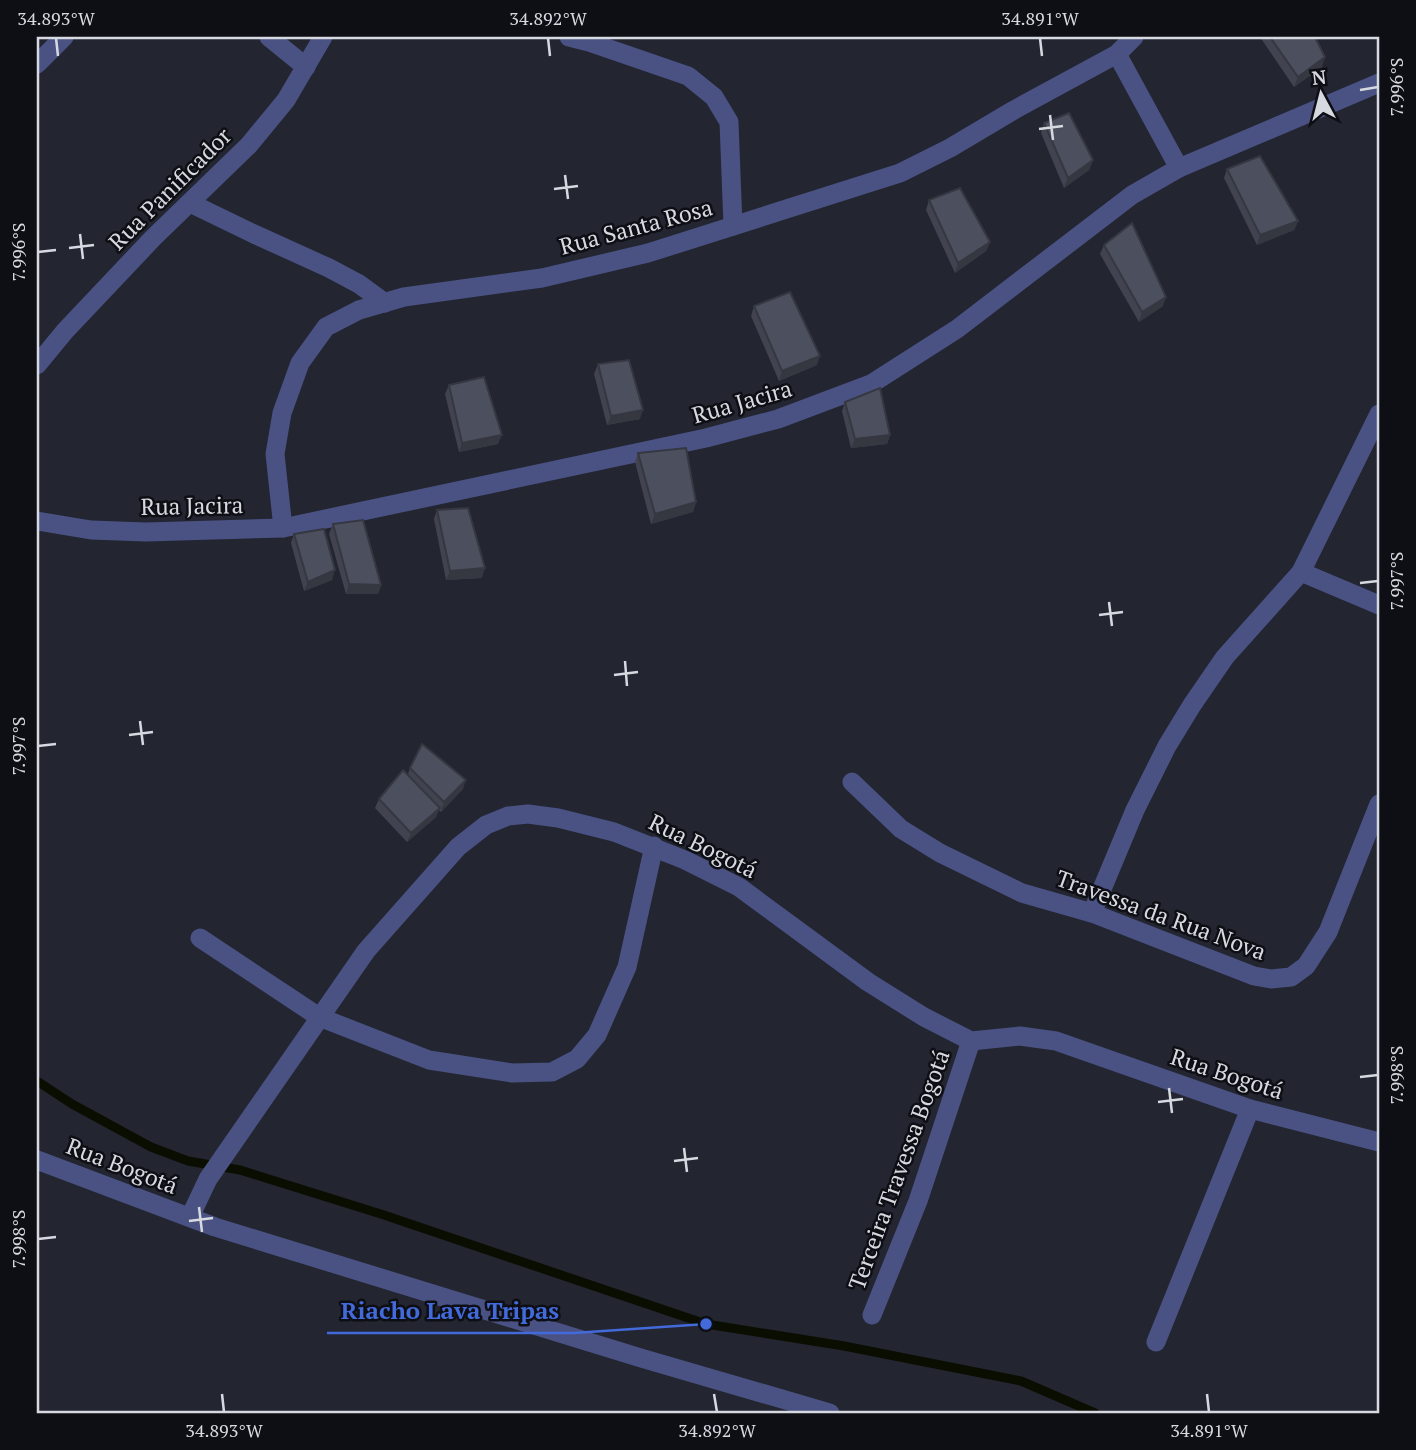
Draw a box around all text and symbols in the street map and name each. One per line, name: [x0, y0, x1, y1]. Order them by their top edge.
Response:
text: 34.893°W: [17, 6, 95, 30]
text: 34.892°W: [509, 6, 587, 30]
text: 34.891°W: [1001, 6, 1079, 30]
text: 7.996°S: [1384, 58, 1408, 116]
north arrow: [1286, 60, 1356, 130]
text: N: [1310, 63, 1328, 90]
street label: Rua Panificador: [102, 121, 238, 257]
street label: Rua Santa Rosa: [556, 191, 716, 262]
text: 7.996°S: [6, 223, 30, 281]
street label: Rua Jacira: [688, 372, 796, 431]
street label: Rua Jacira: [140, 489, 244, 522]
text: 7.997°S: [1384, 552, 1408, 610]
text: 7.997°S: [6, 717, 30, 775]
street label: Rua Bogotá: [644, 806, 763, 885]
street label: Travessa da Rua Nova: [1052, 862, 1271, 967]
street label: Rua Bogotá: [1167, 1041, 1288, 1106]
street label: Terceira Travessa Bogotá: [841, 1045, 957, 1294]
text: 7.998°S: [1384, 1046, 1408, 1104]
street label: Rua Bogotá: [62, 1130, 183, 1201]
text: 7.998°S: [6, 1210, 30, 1268]
callout: Riacho Lava Tripas: [327, 1288, 574, 1333]
text: Riacho Lava Tripas: [341, 1294, 559, 1326]
text: 34.893°W: [185, 1418, 263, 1442]
text: 34.892°W: [678, 1418, 756, 1442]
text: 34.891°W: [1170, 1418, 1248, 1442]

